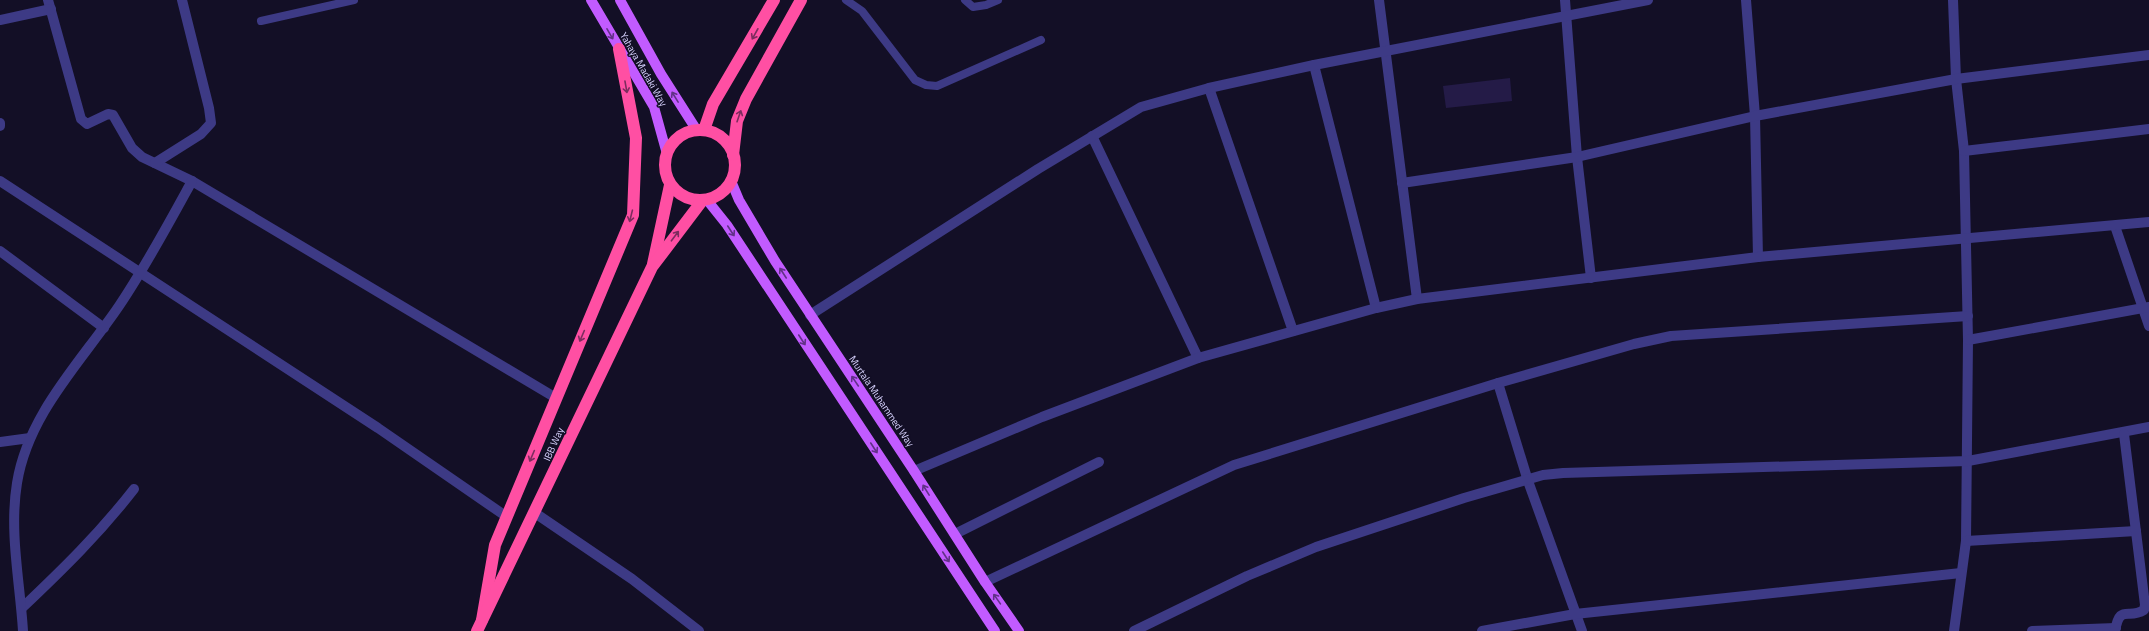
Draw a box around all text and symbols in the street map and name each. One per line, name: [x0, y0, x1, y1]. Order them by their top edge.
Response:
one-way arrow: [607, 28, 615, 40]
one-way arrow: [751, 28, 759, 40]
street label: Yahaya Madaki Way: [616, 29, 671, 109]
one-way arrow: [623, 80, 631, 93]
one-way arrow: [671, 91, 679, 102]
one-way arrow: [736, 111, 744, 123]
one-way arrow: [627, 209, 635, 222]
one-way arrow: [727, 225, 735, 236]
one-way arrow: [671, 231, 679, 242]
one-way arrow: [779, 268, 787, 279]
one-way arrow: [578, 329, 586, 341]
one-way arrow: [798, 334, 806, 345]
street label: Murtala Muhammed Way: [845, 353, 918, 450]
one-way arrow: [851, 376, 859, 387]
street label: IBB Way: [539, 425, 568, 463]
one-way arrow: [870, 442, 878, 453]
one-way arrow: [528, 449, 536, 461]
one-way arrow: [922, 484, 930, 496]
one-way arrow: [941, 551, 950, 562]
one-way arrow: [993, 594, 1001, 605]

